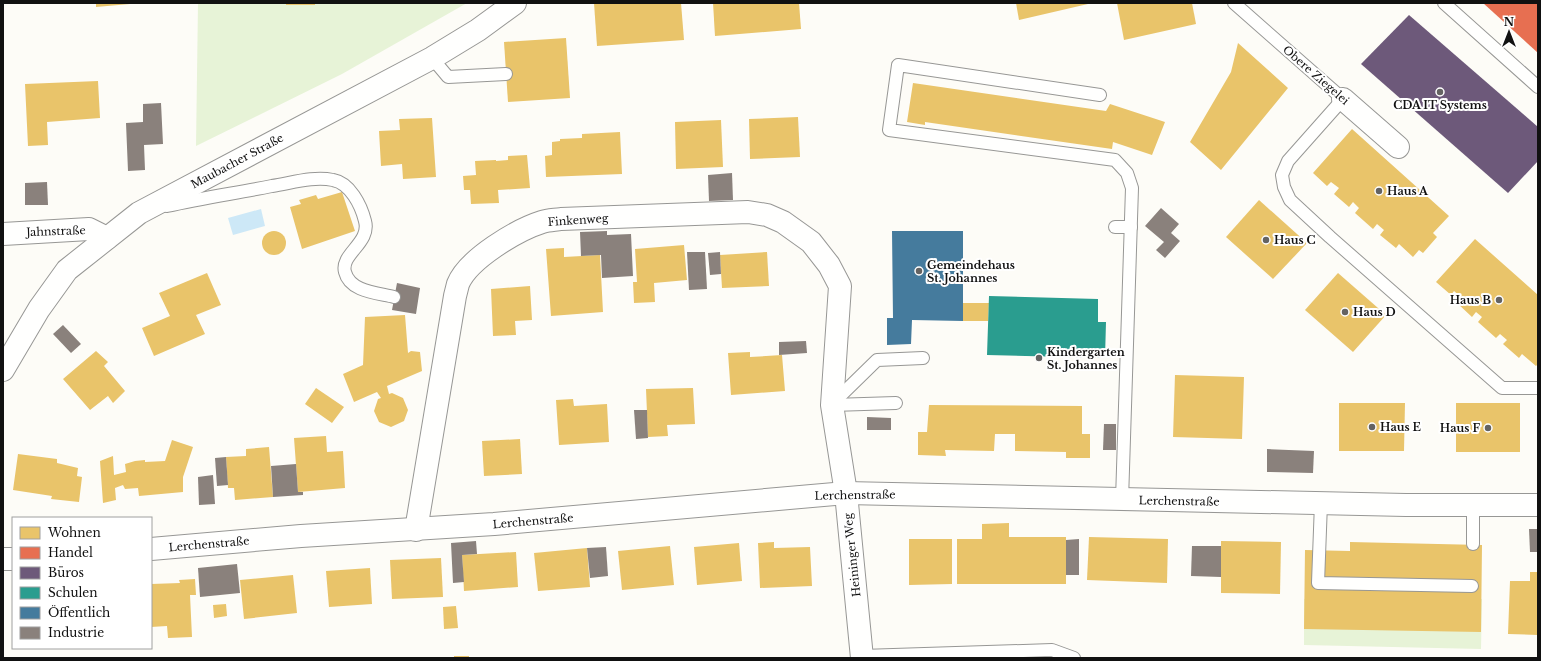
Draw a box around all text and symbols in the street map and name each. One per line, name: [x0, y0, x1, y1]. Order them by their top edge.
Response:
north arrow: [1489, 12, 1529, 52]
text: N: [1504, 15, 1515, 29]
street label: Obere Ziegelei: [1280, 42, 1352, 108]
marker: CDA IT Systems: [1435, 87, 1445, 97]
place label: CDA IT Systems: [1393, 98, 1487, 112]
street label: Maubacher Straße: [188, 131, 286, 191]
place label: Haus A: [1387, 184, 1429, 198]
marker: Haus A: [1374, 186, 1384, 196]
street label: Finkenweg: [547, 211, 609, 229]
street label: Jahnstraße: [24, 223, 86, 239]
place label: Haus C: [1274, 233, 1316, 247]
marker: Haus C: [1261, 235, 1271, 245]
place label: Gemeindehaus St. Johannes: [927, 258, 1015, 285]
marker: Gemeindehaus St. Johannes: [914, 266, 924, 276]
place label: Haus B: [1450, 293, 1491, 307]
marker: Haus B: [1494, 295, 1504, 305]
place label: Haus D: [1353, 305, 1396, 319]
marker: Haus D: [1340, 307, 1350, 317]
place label: Kindergarten St. Johannes: [1047, 345, 1125, 372]
marker: Kindergarten St. Johannes: [1034, 353, 1044, 363]
place label: Haus E: [1380, 420, 1422, 434]
place label: Haus F: [1440, 421, 1480, 435]
marker: Haus E: [1367, 422, 1377, 432]
marker: Haus F: [1483, 423, 1493, 433]
street label: Lerchenstraße: [814, 487, 896, 503]
street label: Lerchenstraße: [1138, 493, 1220, 509]
street label: Lerchenstraße: [492, 510, 574, 532]
street label: Heininger Weg: [841, 512, 863, 598]
legend: [12, 517, 152, 649]
text: Wohnen: [47, 525, 101, 540]
street label: Lerchenstraße: [168, 533, 250, 555]
text: Handel: [48, 545, 93, 560]
text: Büros: [48, 565, 84, 580]
text: Schulen: [48, 585, 98, 600]
text: Öffentlich: [48, 604, 110, 620]
text: Industrie: [48, 625, 104, 640]

